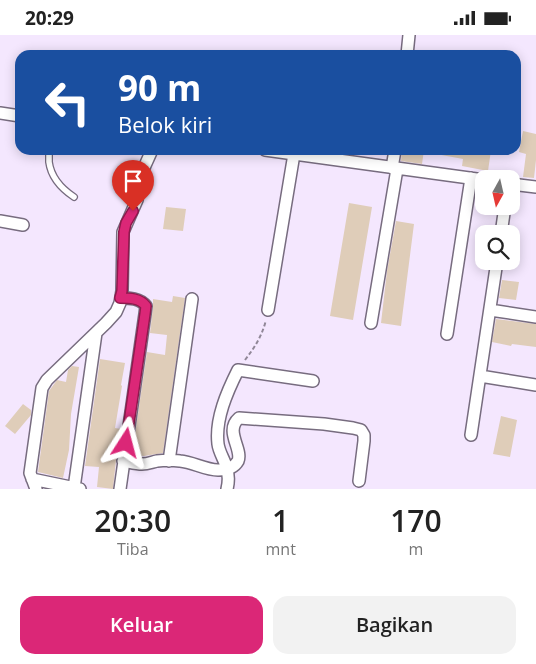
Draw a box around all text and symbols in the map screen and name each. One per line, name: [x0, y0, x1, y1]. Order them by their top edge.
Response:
text: 20:29: [25, 5, 74, 31]
text: 90 m: [118, 64, 201, 111]
icon: left: [35, 70, 100, 135]
text: Belok kiri: [118, 109, 212, 139]
pin: [112, 160, 154, 211]
icon: arrive: [119, 167, 147, 195]
north arrow: [475, 170, 520, 215]
map controls: [475, 170, 520, 270]
button: search: [475, 225, 520, 270]
position arrow: [99, 416, 151, 468]
text: 20:30: [94, 500, 171, 541]
text: 1: [272, 500, 289, 541]
text: 170: [390, 500, 442, 541]
text: Tiba: [117, 538, 149, 560]
text: mnt: [266, 538, 296, 560]
text: m: [408, 538, 423, 560]
button: Keluar: [20, 596, 263, 654]
button: Bagikan: [273, 596, 516, 654]

